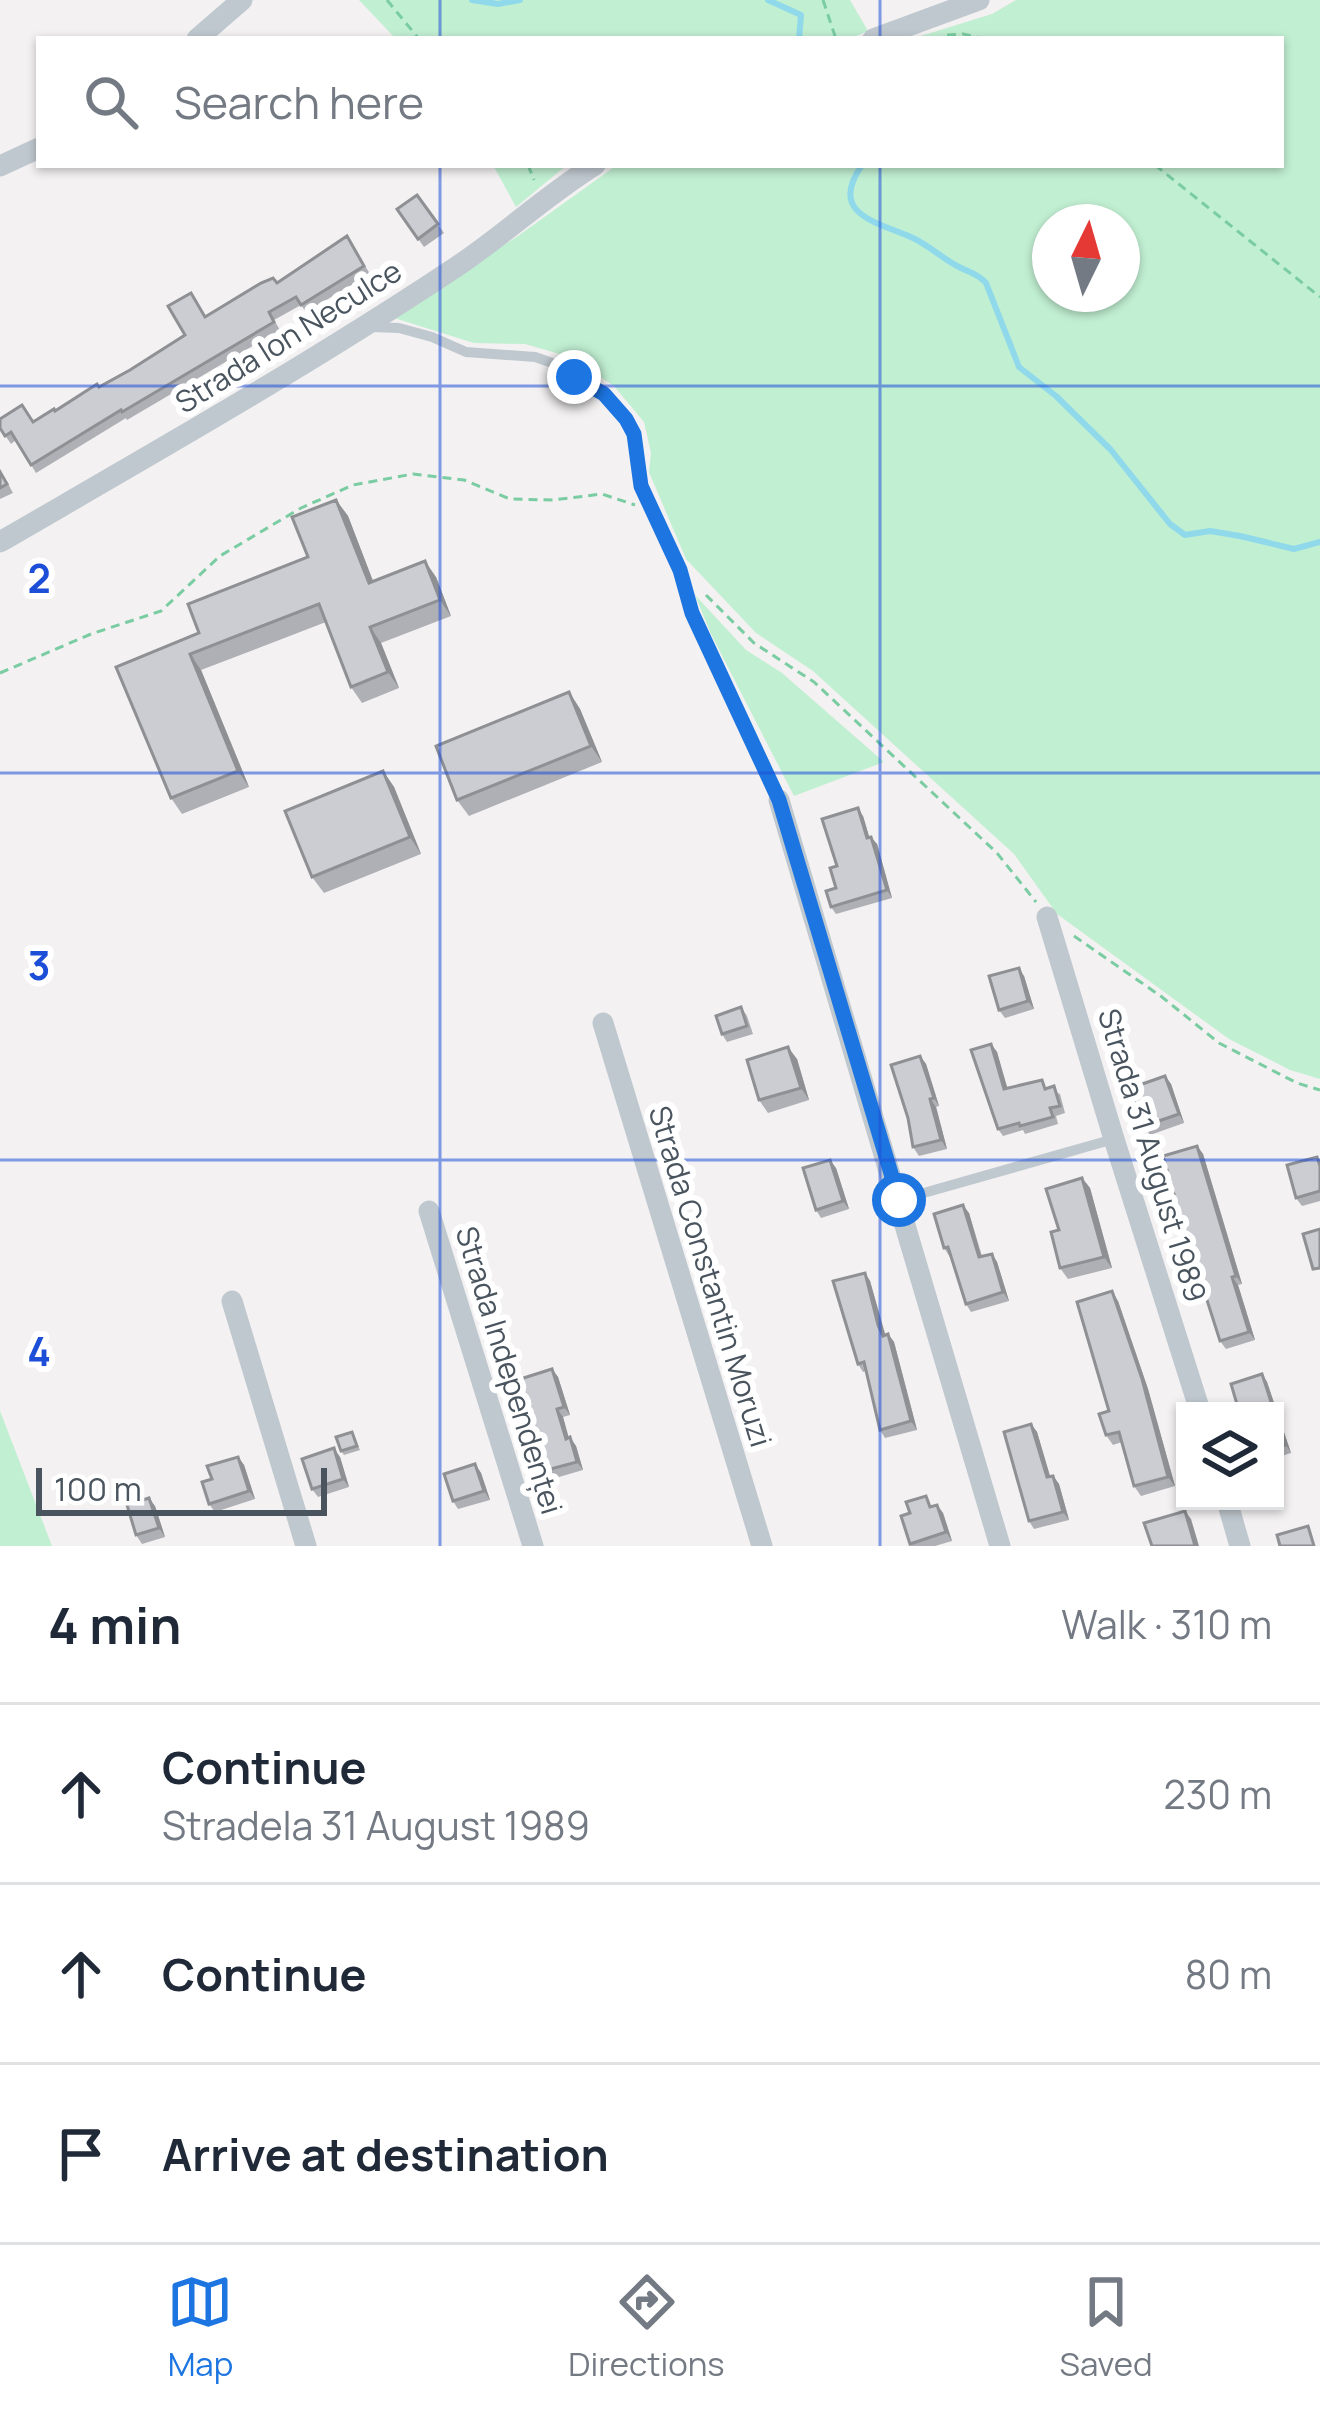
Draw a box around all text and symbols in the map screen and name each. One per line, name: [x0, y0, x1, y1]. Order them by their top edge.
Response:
search box: [36, 36, 1284, 168]
icon: search: [78, 69, 144, 135]
text: Search here: [174, 71, 424, 133]
north arrow: [1032, 204, 1140, 312]
street label: Strada Ion Neculce: [167, 250, 409, 422]
route end: [547, 350, 601, 404]
text: 2: [27, 551, 51, 605]
text: 3: [28, 938, 50, 992]
street label: Strada 31 August 1989: [1089, 1003, 1217, 1307]
street label: Strada Constantin Moruzi: [640, 1101, 782, 1451]
route start: [872, 1173, 926, 1227]
street label: Strada Independenței: [447, 1221, 573, 1519]
text: 4: [27, 1324, 51, 1378]
map controls: [1176, 1402, 1284, 1510]
button: layers: [1176, 1402, 1284, 1510]
scale bar: [36, 1462, 327, 1515]
text: 100 m: [54, 1466, 142, 1511]
text: 4 min: [48, 1590, 181, 1659]
text: Walk · 310 m: [1061, 1597, 1272, 1651]
text: Continue: [162, 1736, 367, 1798]
icon: ahead: [48, 1761, 114, 1827]
text: 230 m: [1164, 1767, 1272, 1821]
text: Stradela 31 August 1989: [162, 1798, 590, 1852]
icon: ahead: [48, 1941, 114, 2007]
text: Continue: [162, 1943, 367, 2005]
text: 80 m: [1185, 1947, 1272, 2001]
icon: arrive: [48, 2121, 114, 2187]
text: Arrive at destination: [162, 2123, 609, 2185]
tab: Map: [167, 2269, 233, 2386]
tab: Directions: [568, 2269, 725, 2386]
tab: Saved: [1060, 2269, 1153, 2386]

